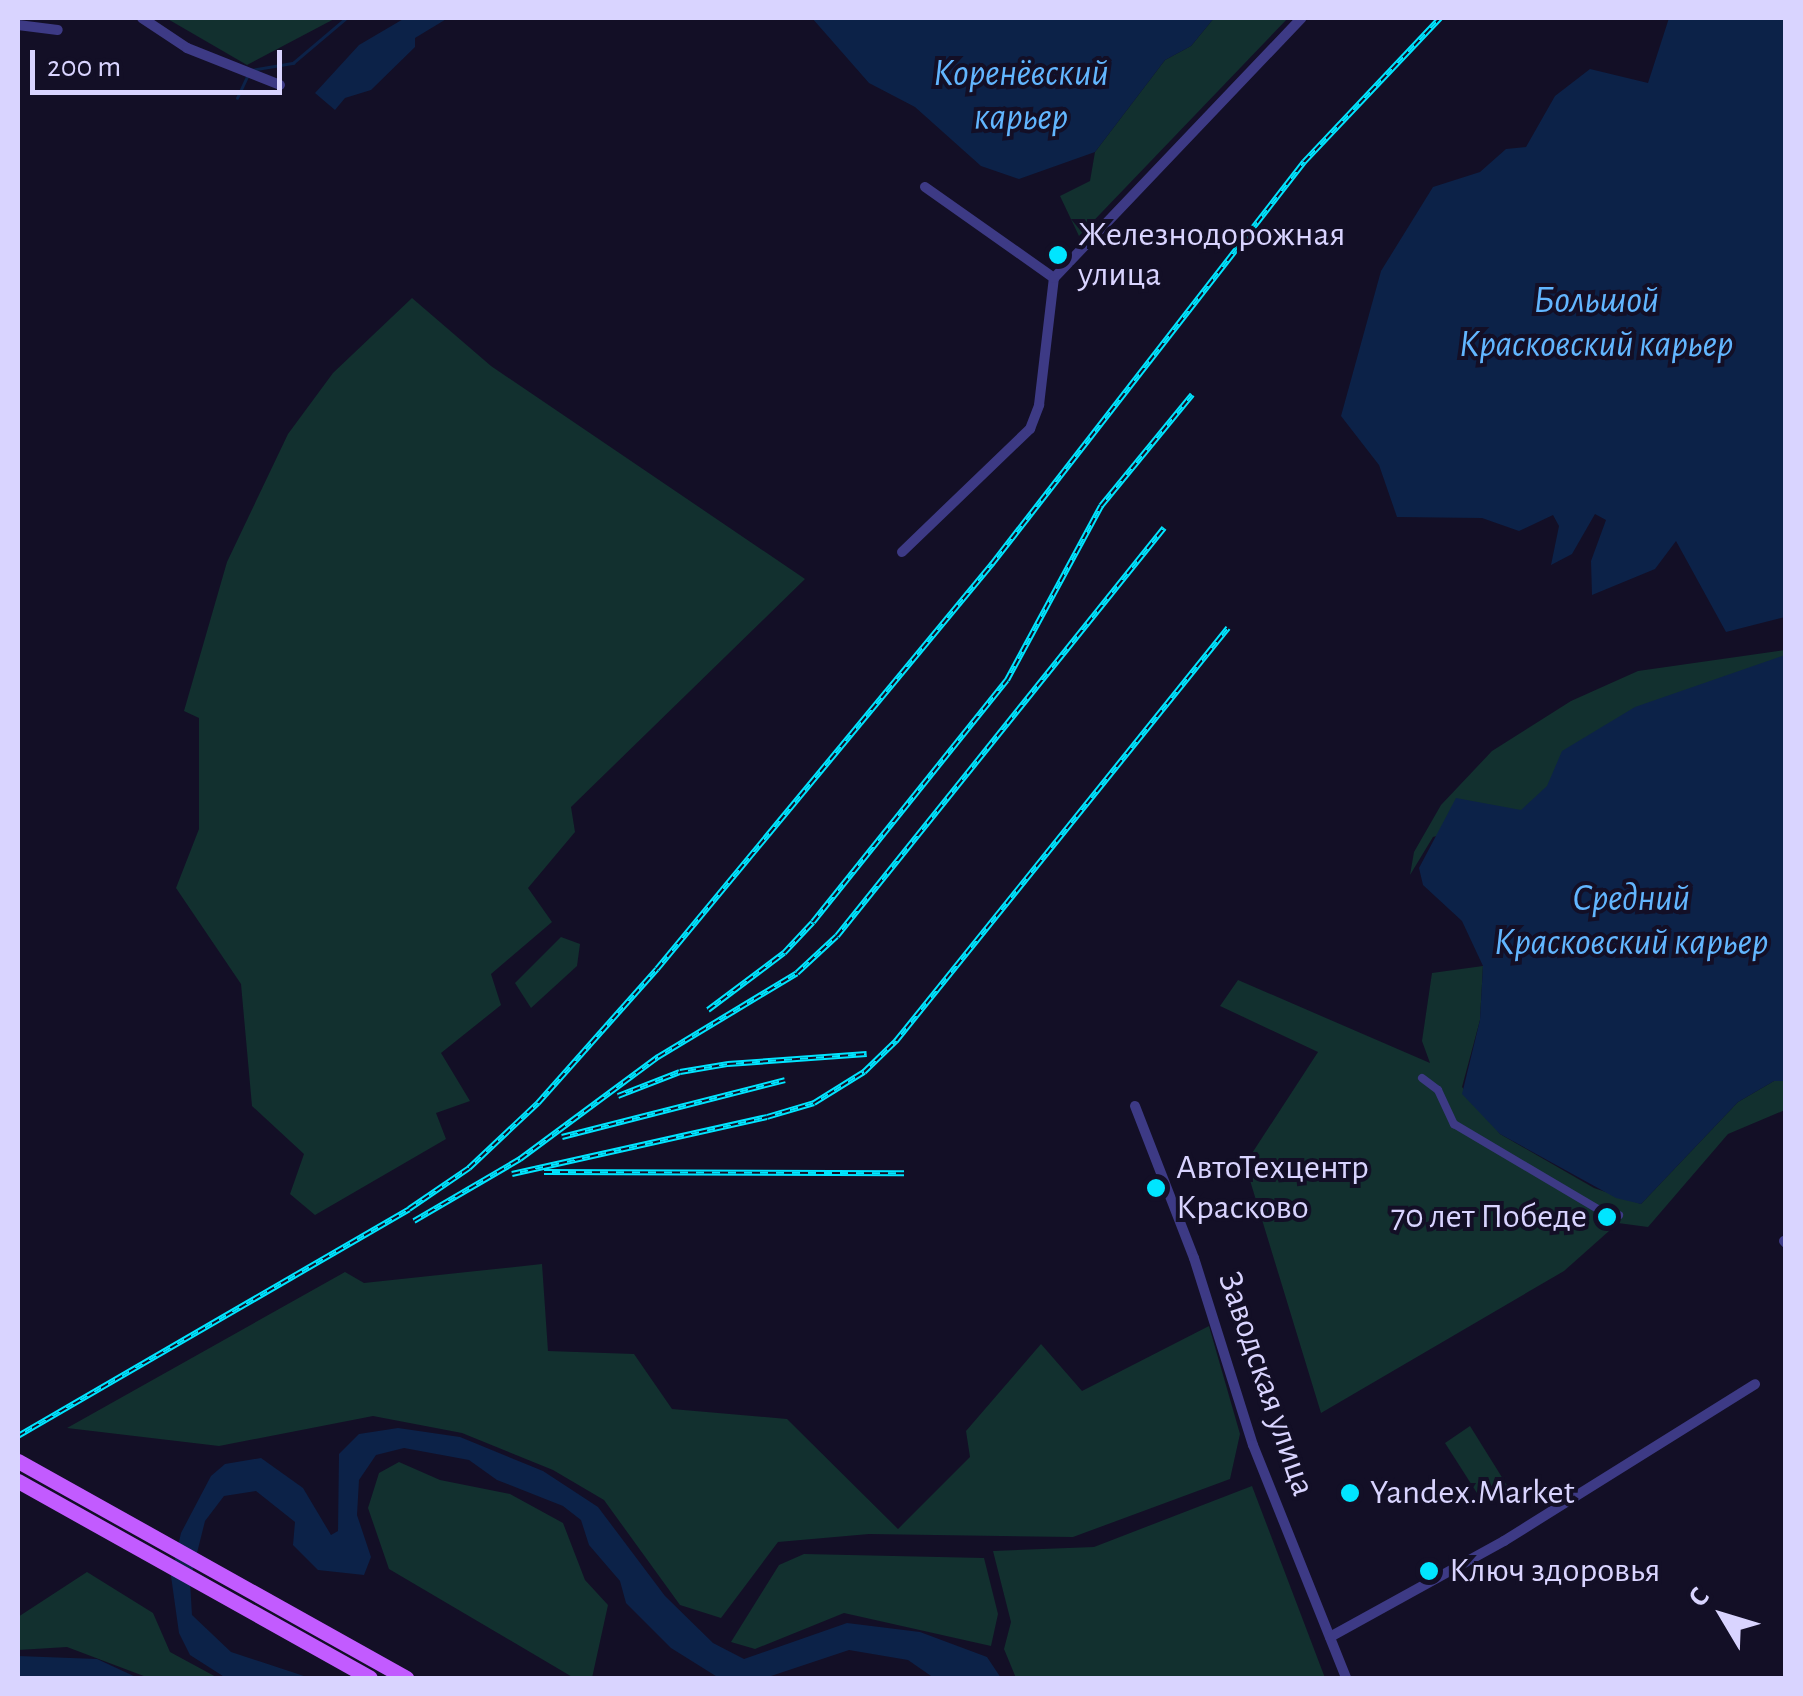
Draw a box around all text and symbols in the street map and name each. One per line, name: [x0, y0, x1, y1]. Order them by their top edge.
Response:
scale bar: [35, 30, 288, 92]
text: 200 m: [47, 52, 121, 82]
water label: Коренёвский карьер: [933, 52, 1109, 142]
place label: Железнодорожная улица: [1078, 214, 1345, 296]
marker: Железнодорожная улица: [1047, 244, 1069, 266]
water label: Большой Красковский карьер: [1459, 279, 1733, 368]
water label: Средний Красковский карьер: [1494, 877, 1768, 966]
place label: АвтоТехцентр Красково: [1176, 1147, 1369, 1229]
marker: АвтоТехцентр Красково: [1145, 1177, 1167, 1199]
place label: 70 лет Победе: [1391, 1196, 1587, 1238]
marker: 70 лет Победе: [1596, 1206, 1618, 1228]
street label: Заводская улица: [1208, 1266, 1324, 1502]
place label: Yandex.Market: [1370, 1472, 1575, 1514]
marker: Yandex.Market: [1339, 1482, 1361, 1504]
place label: Ключ здоровья: [1449, 1550, 1661, 1592]
marker: Ключ здоровья: [1418, 1560, 1440, 1582]
north arrow: [1673, 1566, 1773, 1666]
text: С: [1684, 1583, 1715, 1612]

